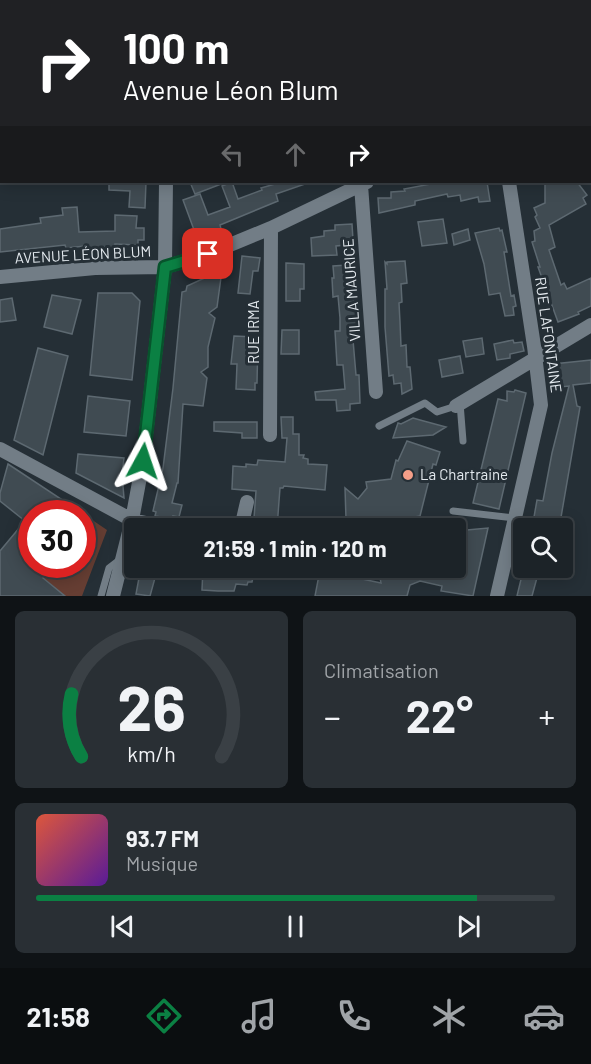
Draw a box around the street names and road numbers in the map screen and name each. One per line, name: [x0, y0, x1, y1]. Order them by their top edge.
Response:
street label: VILLA MAURICE: [338, 238, 364, 342]
street label: AVENUE LÉON BLUM: [14, 241, 152, 267]
street label: RUE LAFONTAINE: [532, 276, 566, 394]
street label: RUE IRMA: [244, 300, 262, 364]

